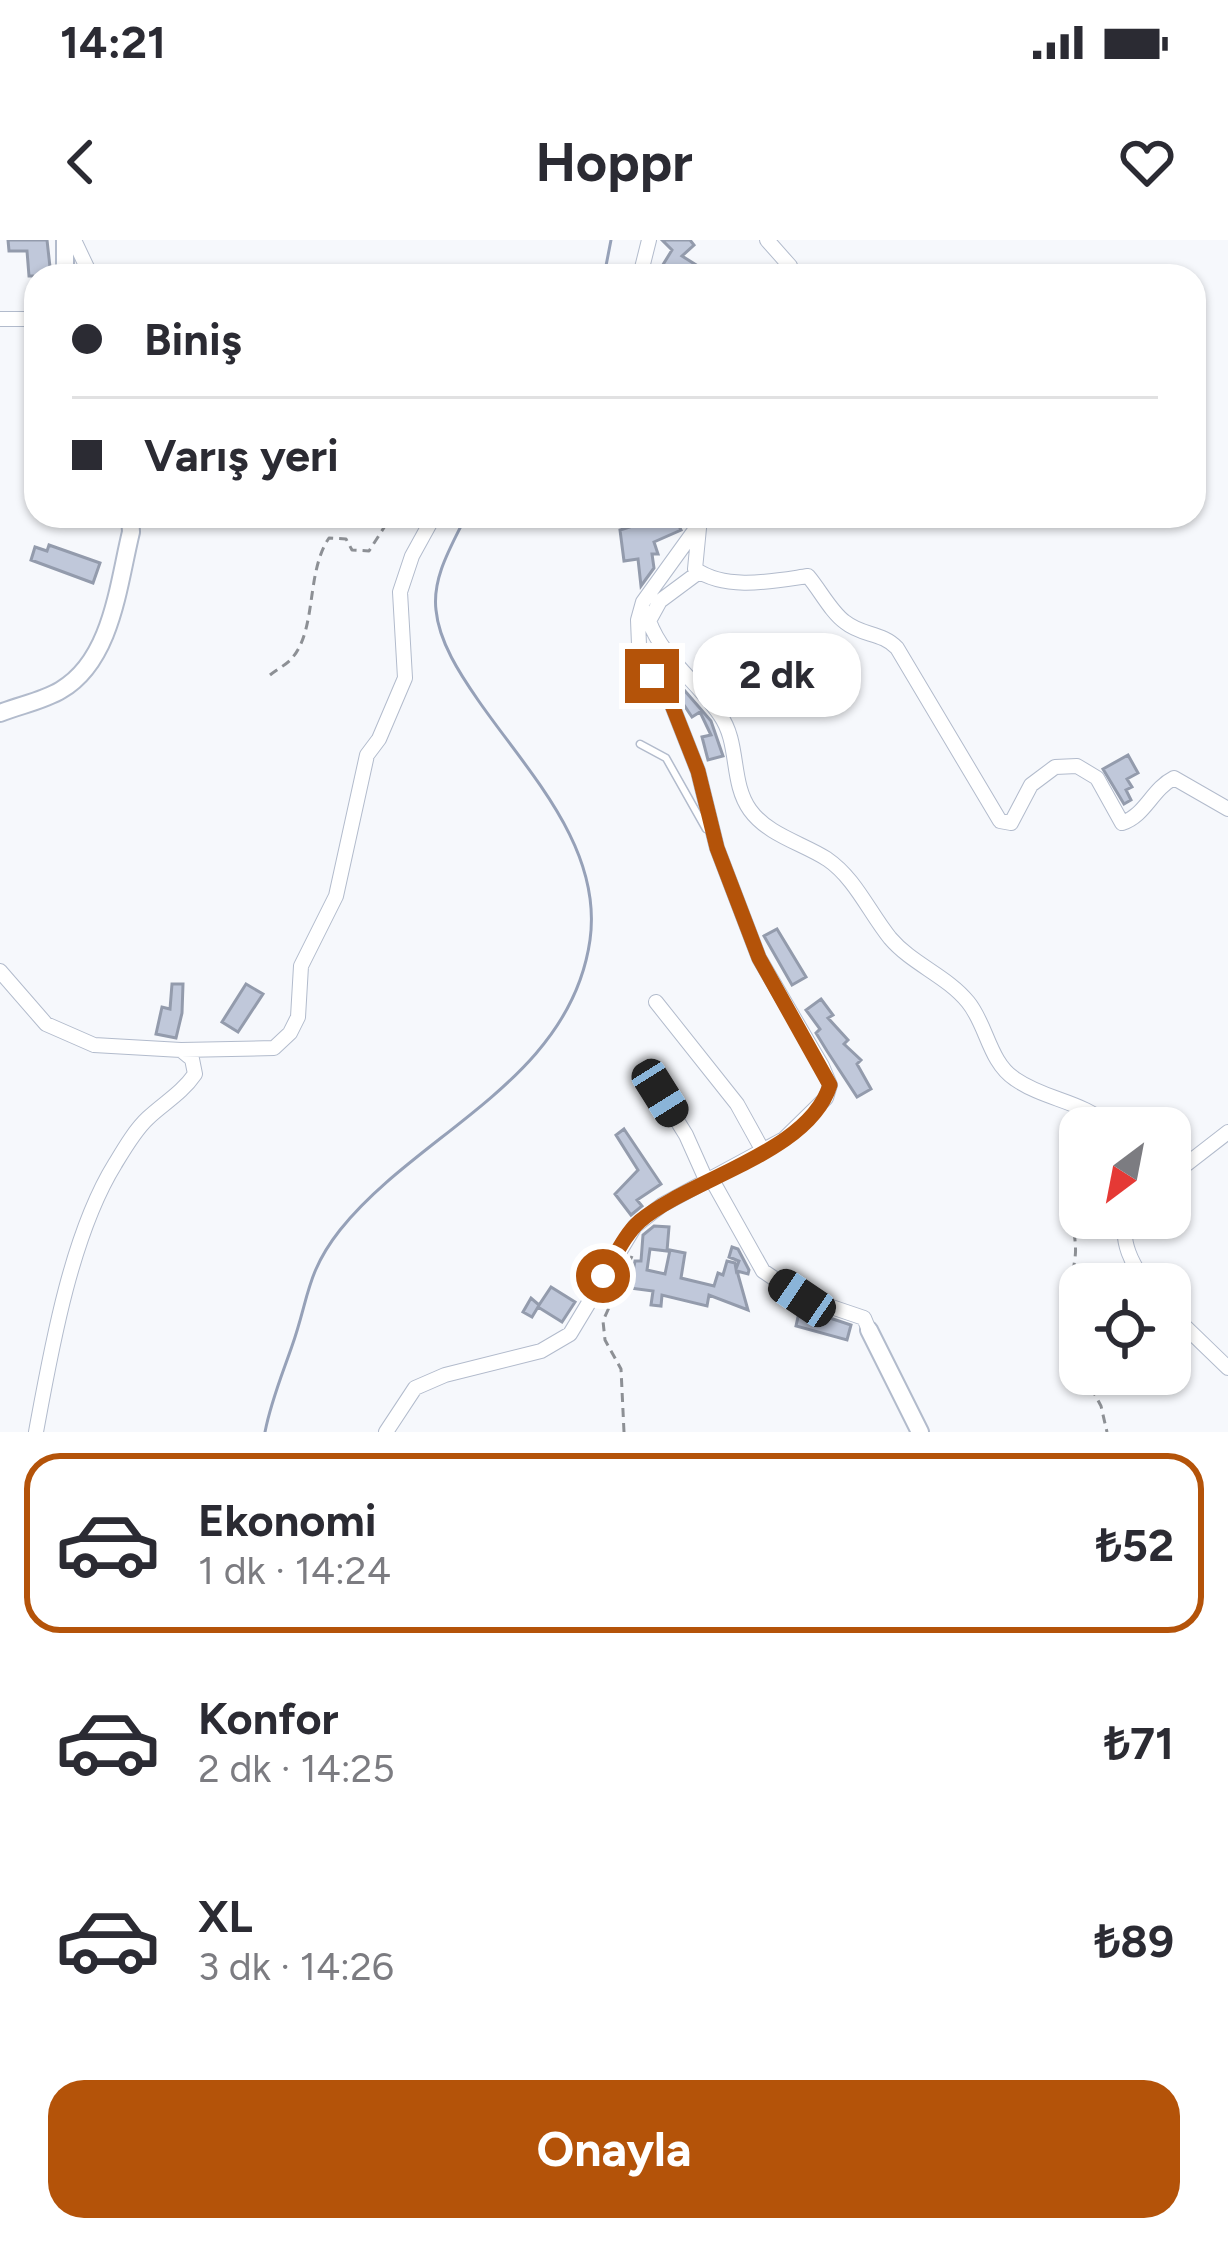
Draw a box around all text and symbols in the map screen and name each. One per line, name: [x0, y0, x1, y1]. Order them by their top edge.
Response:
text: 14:21: [60, 15, 166, 69]
icon: back: [48, 129, 114, 195]
icon: heart: [1114, 129, 1180, 195]
text: Hoppr: [535, 130, 693, 195]
text: Biniş: [144, 312, 242, 366]
text: Varış yeri: [144, 428, 339, 482]
callout: 2 dk: [694, 634, 862, 718]
route end: [625, 649, 679, 703]
text: 2 dk: [739, 651, 815, 698]
car: [626, 1053, 694, 1133]
north arrow: [1059, 1107, 1191, 1239]
map controls: [1059, 1107, 1191, 1395]
route start: [576, 1249, 630, 1303]
car: [762, 1263, 842, 1333]
button: locate: [1059, 1263, 1191, 1395]
icon: car: [54, 1489, 162, 1597]
text: Ekonomi: [198, 1493, 376, 1547]
text: ₺52: [1096, 1518, 1174, 1572]
text: 1 dk · 14:24: [198, 1547, 391, 1594]
icon: car: [54, 1687, 162, 1795]
text: Konfor: [198, 1691, 339, 1745]
text: ₺71: [1104, 1716, 1174, 1770]
text: 2 dk · 14:25: [198, 1745, 395, 1792]
icon: car: [54, 1885, 162, 1993]
text: XL: [198, 1889, 253, 1943]
text: ₺89: [1095, 1914, 1174, 1968]
text: 3 dk · 14:26: [198, 1943, 394, 1990]
button: Onayla: [48, 2080, 1180, 2218]

